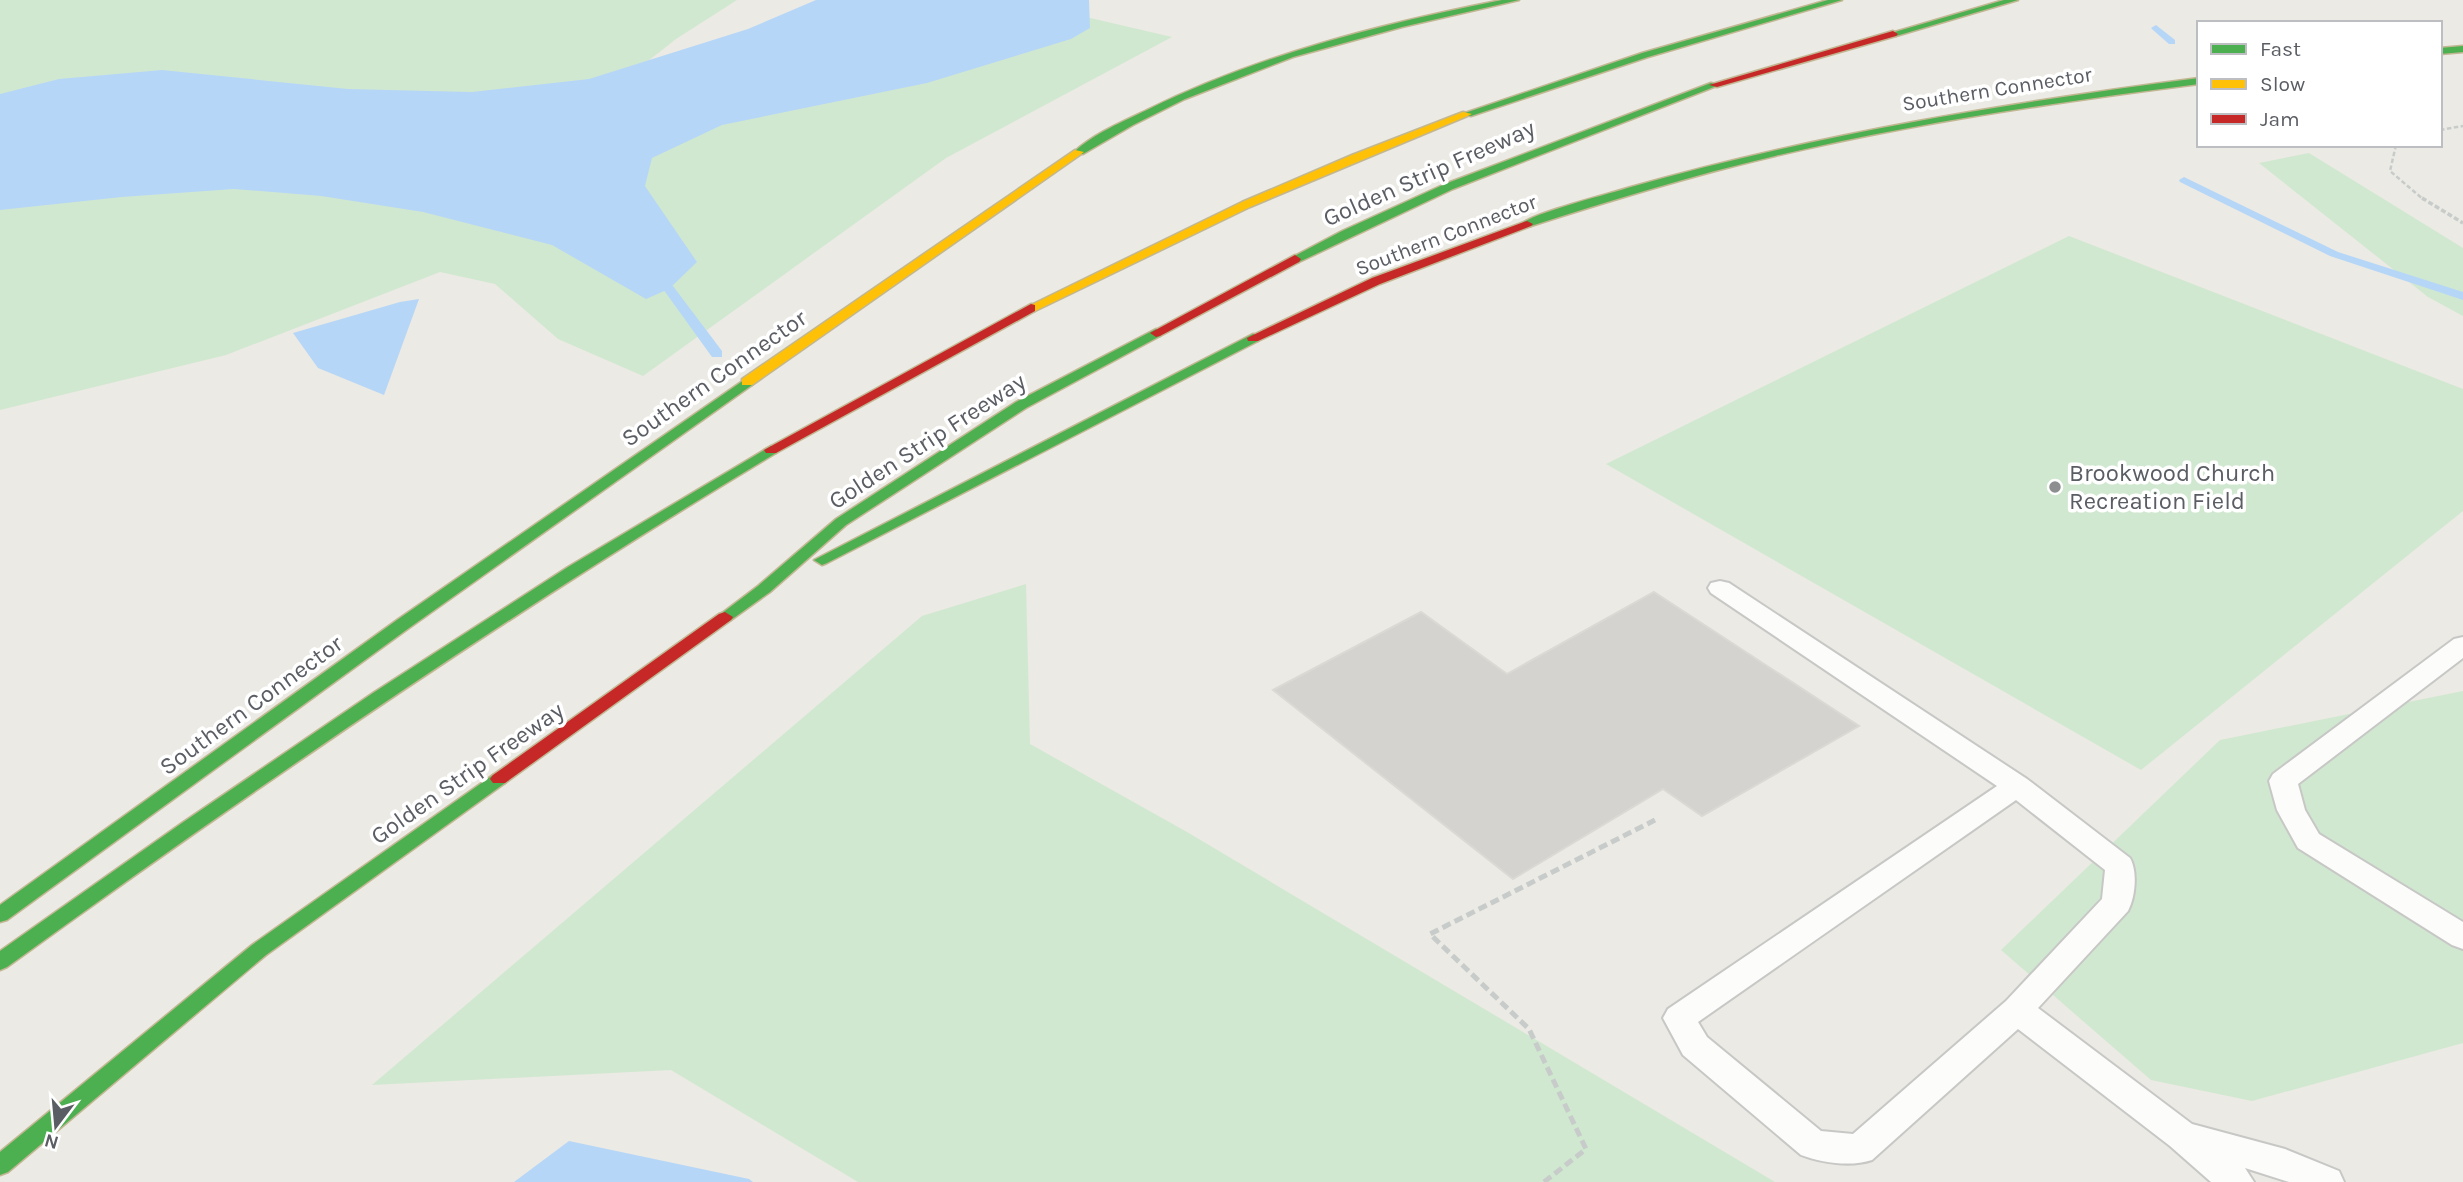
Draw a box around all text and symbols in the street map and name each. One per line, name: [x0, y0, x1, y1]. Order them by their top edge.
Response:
legend: [2197, 21, 2442, 147]
text: Fast: [2260, 37, 2301, 61]
street label: Southern Connector: [1900, 62, 2094, 116]
text: Slow: [2260, 72, 2305, 96]
text: Jam: [2260, 107, 2300, 131]
street label: Golden Strip Freeway: [1319, 114, 1539, 232]
street label: Southern Connector: [1352, 189, 1540, 281]
street label: Southern Connector: [616, 303, 812, 452]
street label: Golden Strip Freeway: [823, 367, 1031, 515]
place label: Brookwood Church Recreation Field: [2069, 459, 2275, 515]
marker: Brookwood Church Recreation Field: [2047, 479, 2063, 495]
street label: Southern Connector: [154, 629, 348, 781]
street label: Golden Strip Freeway: [365, 696, 569, 850]
north arrow: [21, 1091, 91, 1161]
text: N: [42, 1129, 61, 1154]

